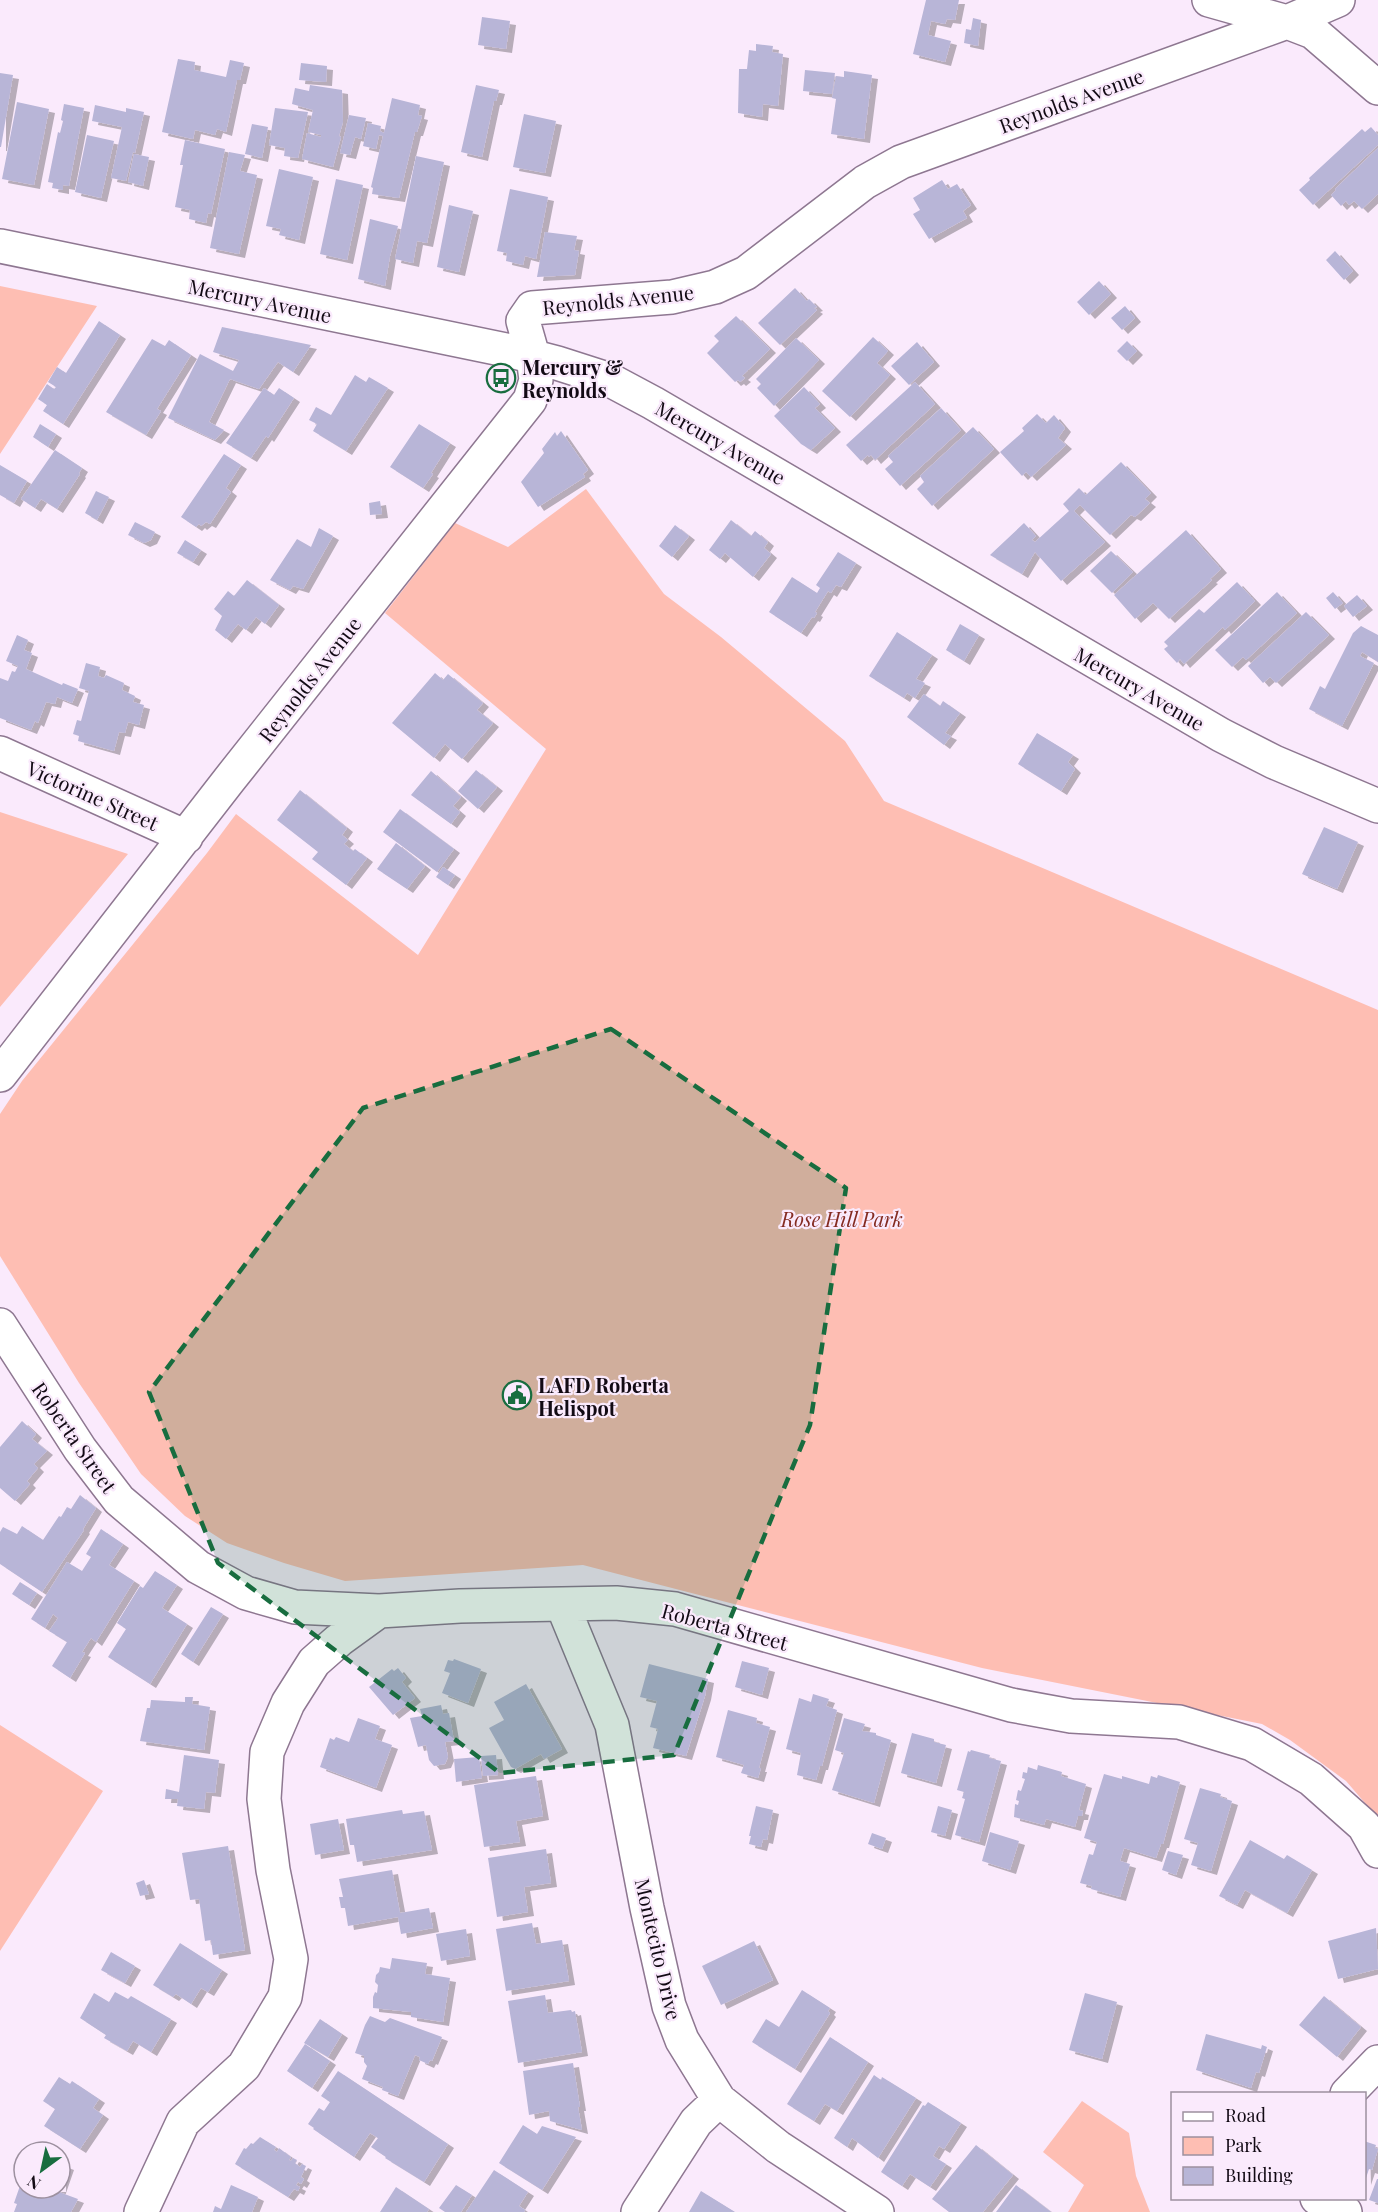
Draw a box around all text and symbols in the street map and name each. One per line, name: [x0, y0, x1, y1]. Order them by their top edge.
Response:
street label: Reynolds Avenue: [995, 61, 1147, 139]
street label: Mercury Avenue: [186, 272, 334, 328]
street label: Reynolds Avenue: [541, 278, 695, 320]
place label: Mercury & Reynolds: [522, 353, 623, 403]
bus stop icon: Mercury & Reynolds: [485, 362, 517, 394]
street label: Mercury Avenue: [651, 394, 791, 490]
street label: Reynolds Avenue: [252, 611, 366, 747]
street label: Mercury Avenue: [1070, 640, 1210, 736]
street label: Victorine Street: [22, 754, 164, 836]
park label: Rose Hill Park: [780, 1205, 903, 1232]
place label: LAFD Roberta Helispot: [538, 1371, 669, 1421]
street label: Roberta Street: [27, 1376, 124, 1499]
public building icon: LAFD Roberta Helispot: [501, 1379, 533, 1411]
street label: Roberta Street: [659, 1596, 792, 1656]
street label: Montecito Drive: [630, 1875, 688, 2023]
legend: [1171, 2092, 1366, 2200]
text: Road: [1225, 2103, 1266, 2127]
text: Park: [1225, 2133, 1262, 2157]
north arrow: [12, 2140, 72, 2200]
text: Building: [1225, 2163, 1293, 2187]
text: N: [23, 2171, 44, 2195]

